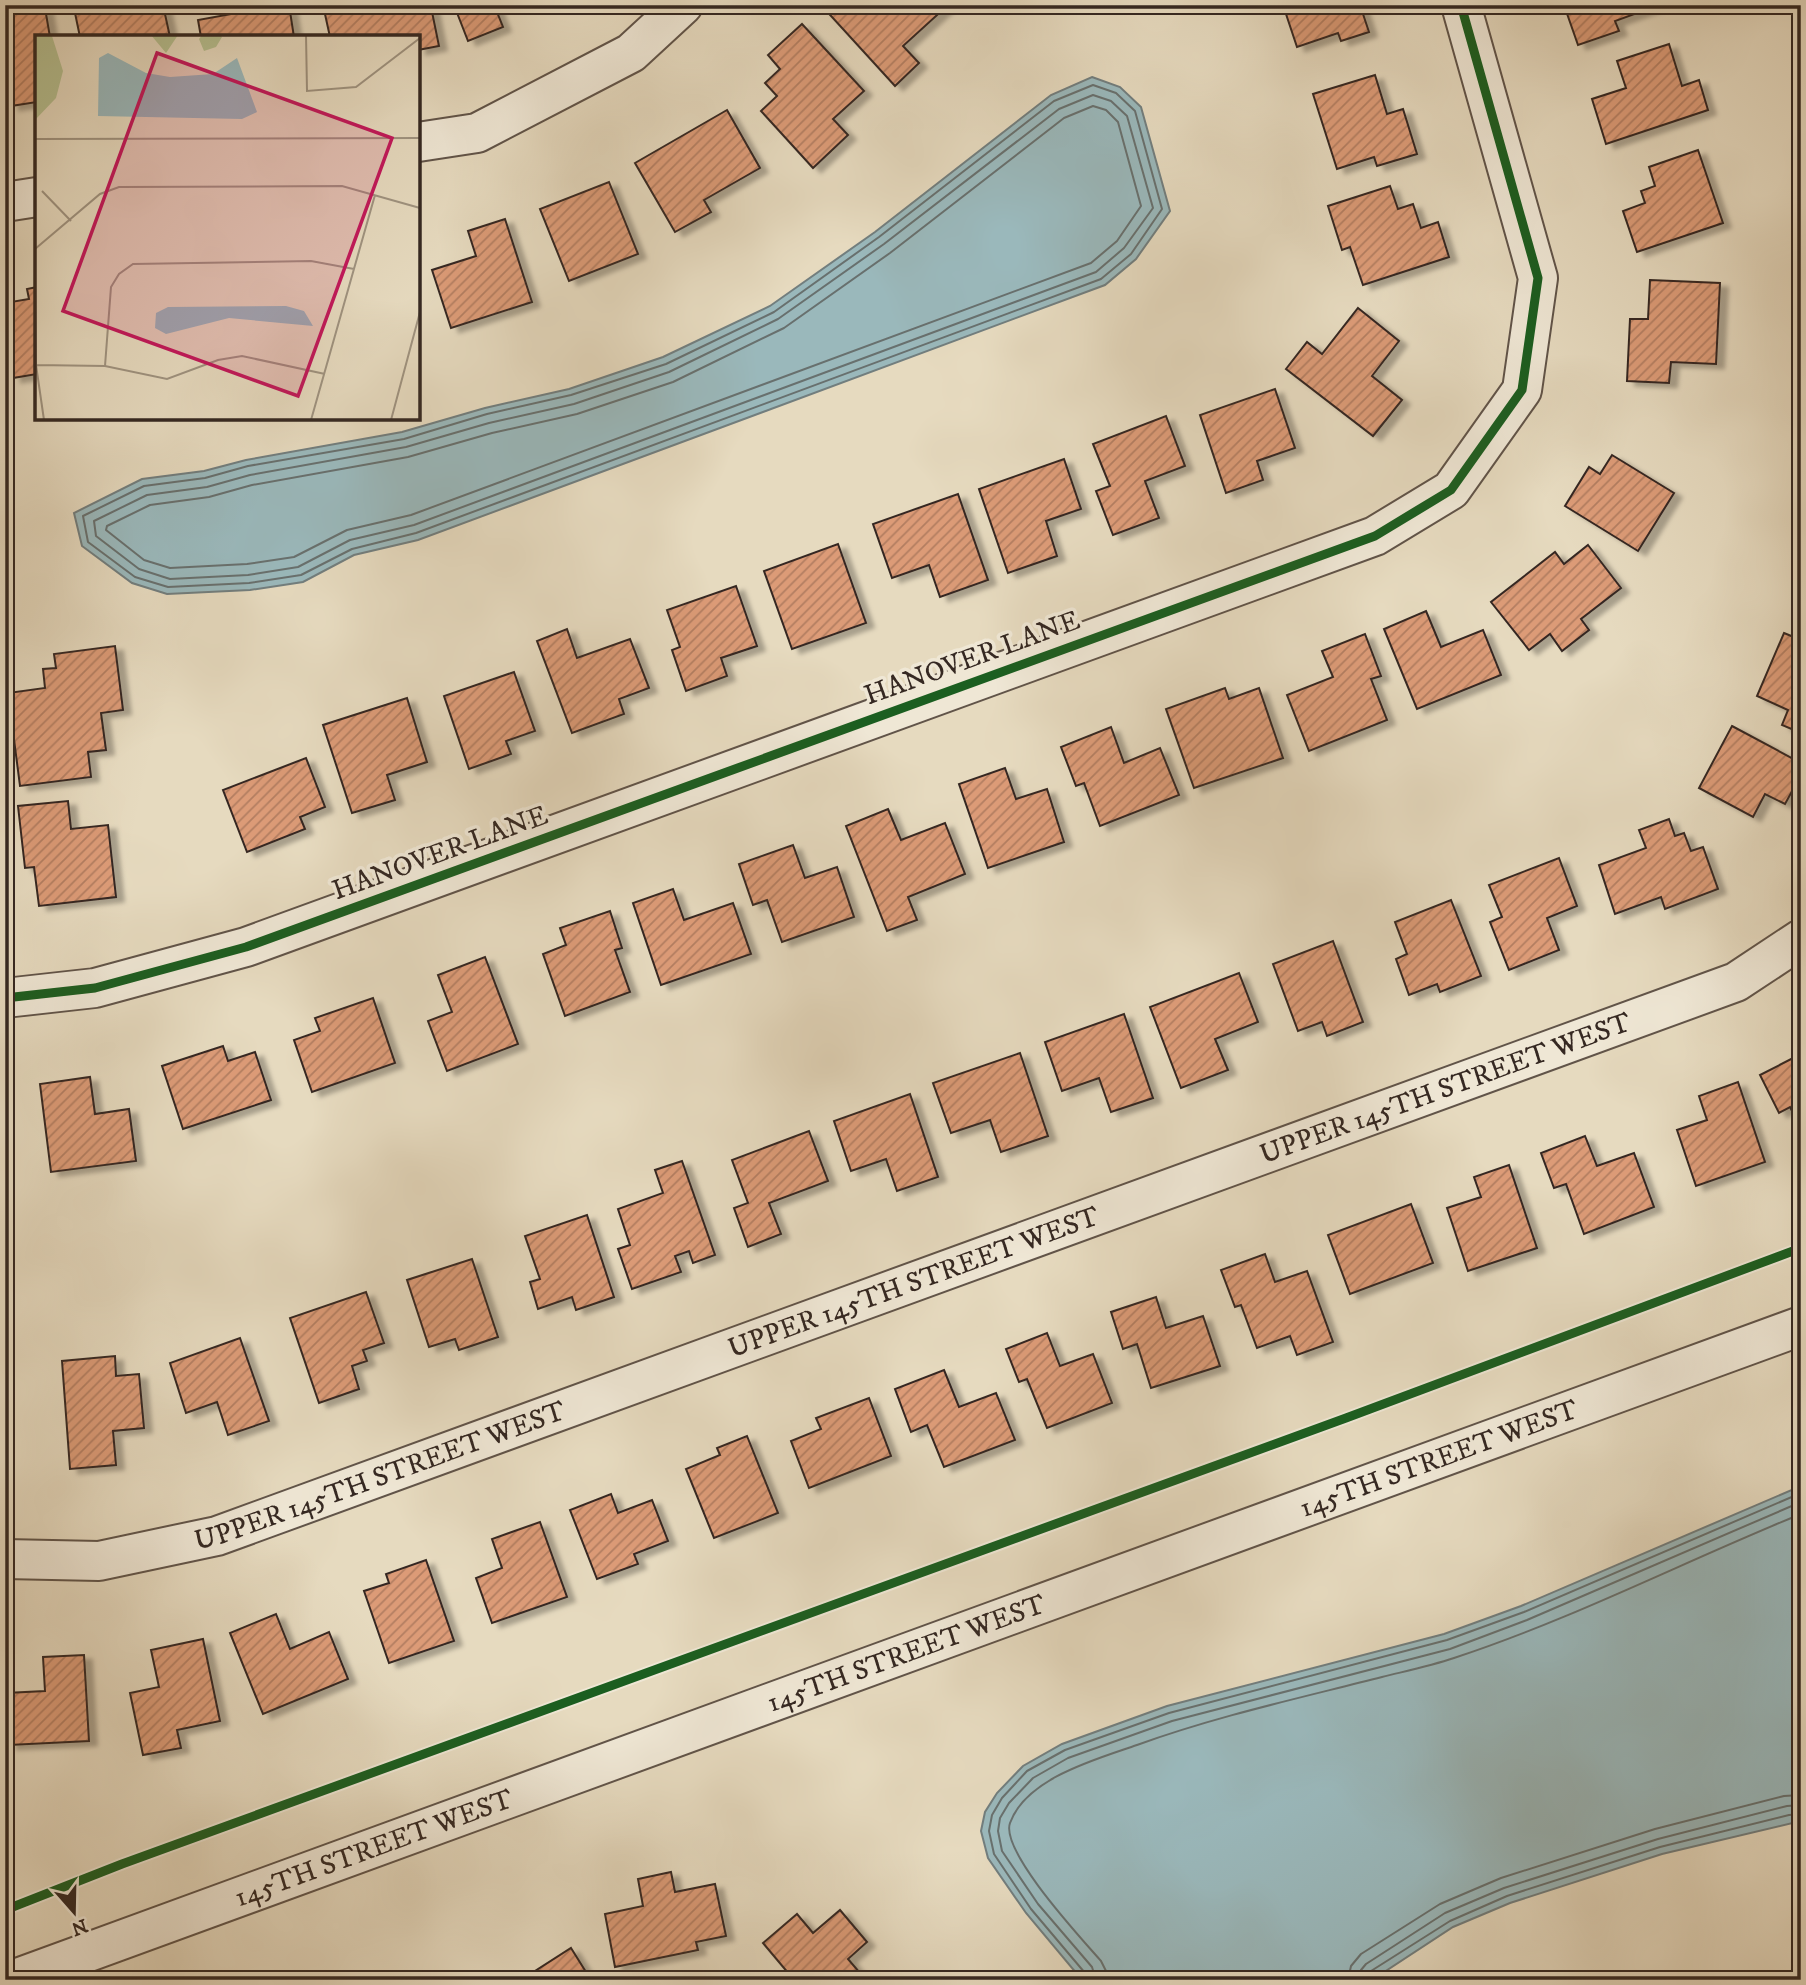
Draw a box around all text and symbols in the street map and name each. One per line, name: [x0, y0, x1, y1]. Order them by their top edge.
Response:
inset map: [35, 35, 420, 420]
street label: HANOVER LANE: [859, 603, 1085, 713]
street label: HANOVER LANE: [327, 798, 553, 908]
street label: UPPER 145TH STREET WEST: [1255, 1004, 1636, 1172]
street label: UPPER 145TH STREET WEST: [723, 1198, 1104, 1366]
street label: 145TH STREET WEST: [1295, 1392, 1583, 1525]
street label: UPPER 145TH STREET WEST: [191, 1393, 570, 1558]
street label: 145TH STREET WEST: [762, 1586, 1050, 1720]
street label: 145TH STREET WEST: [230, 1781, 518, 1915]
north arrow: [38, 1876, 108, 1946]
text: N: [68, 1913, 91, 1940]

